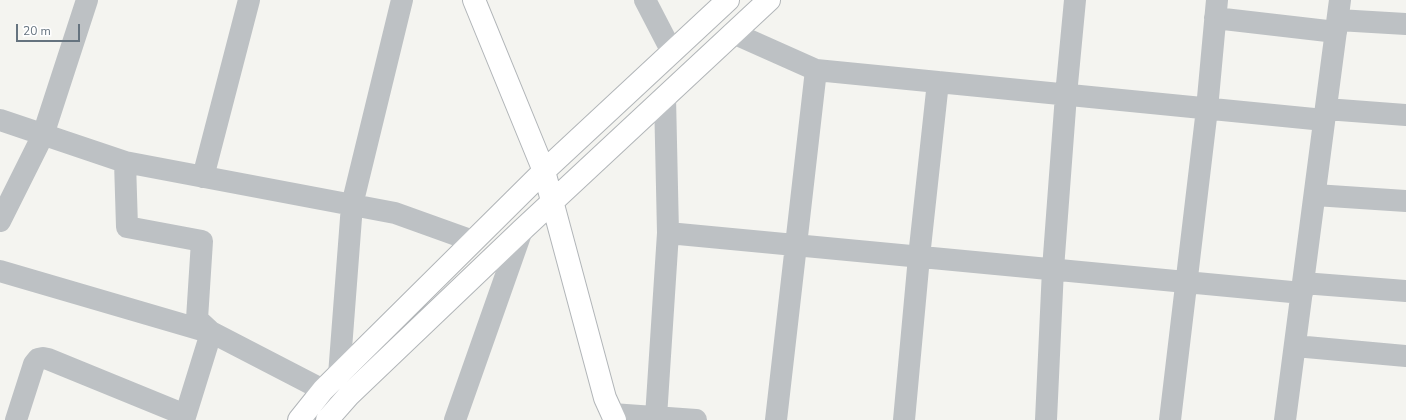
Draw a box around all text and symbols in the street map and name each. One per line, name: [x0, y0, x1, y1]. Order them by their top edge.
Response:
scale bar: [18, 16, 82, 42]
text: 20 m: [23, 23, 51, 39]

